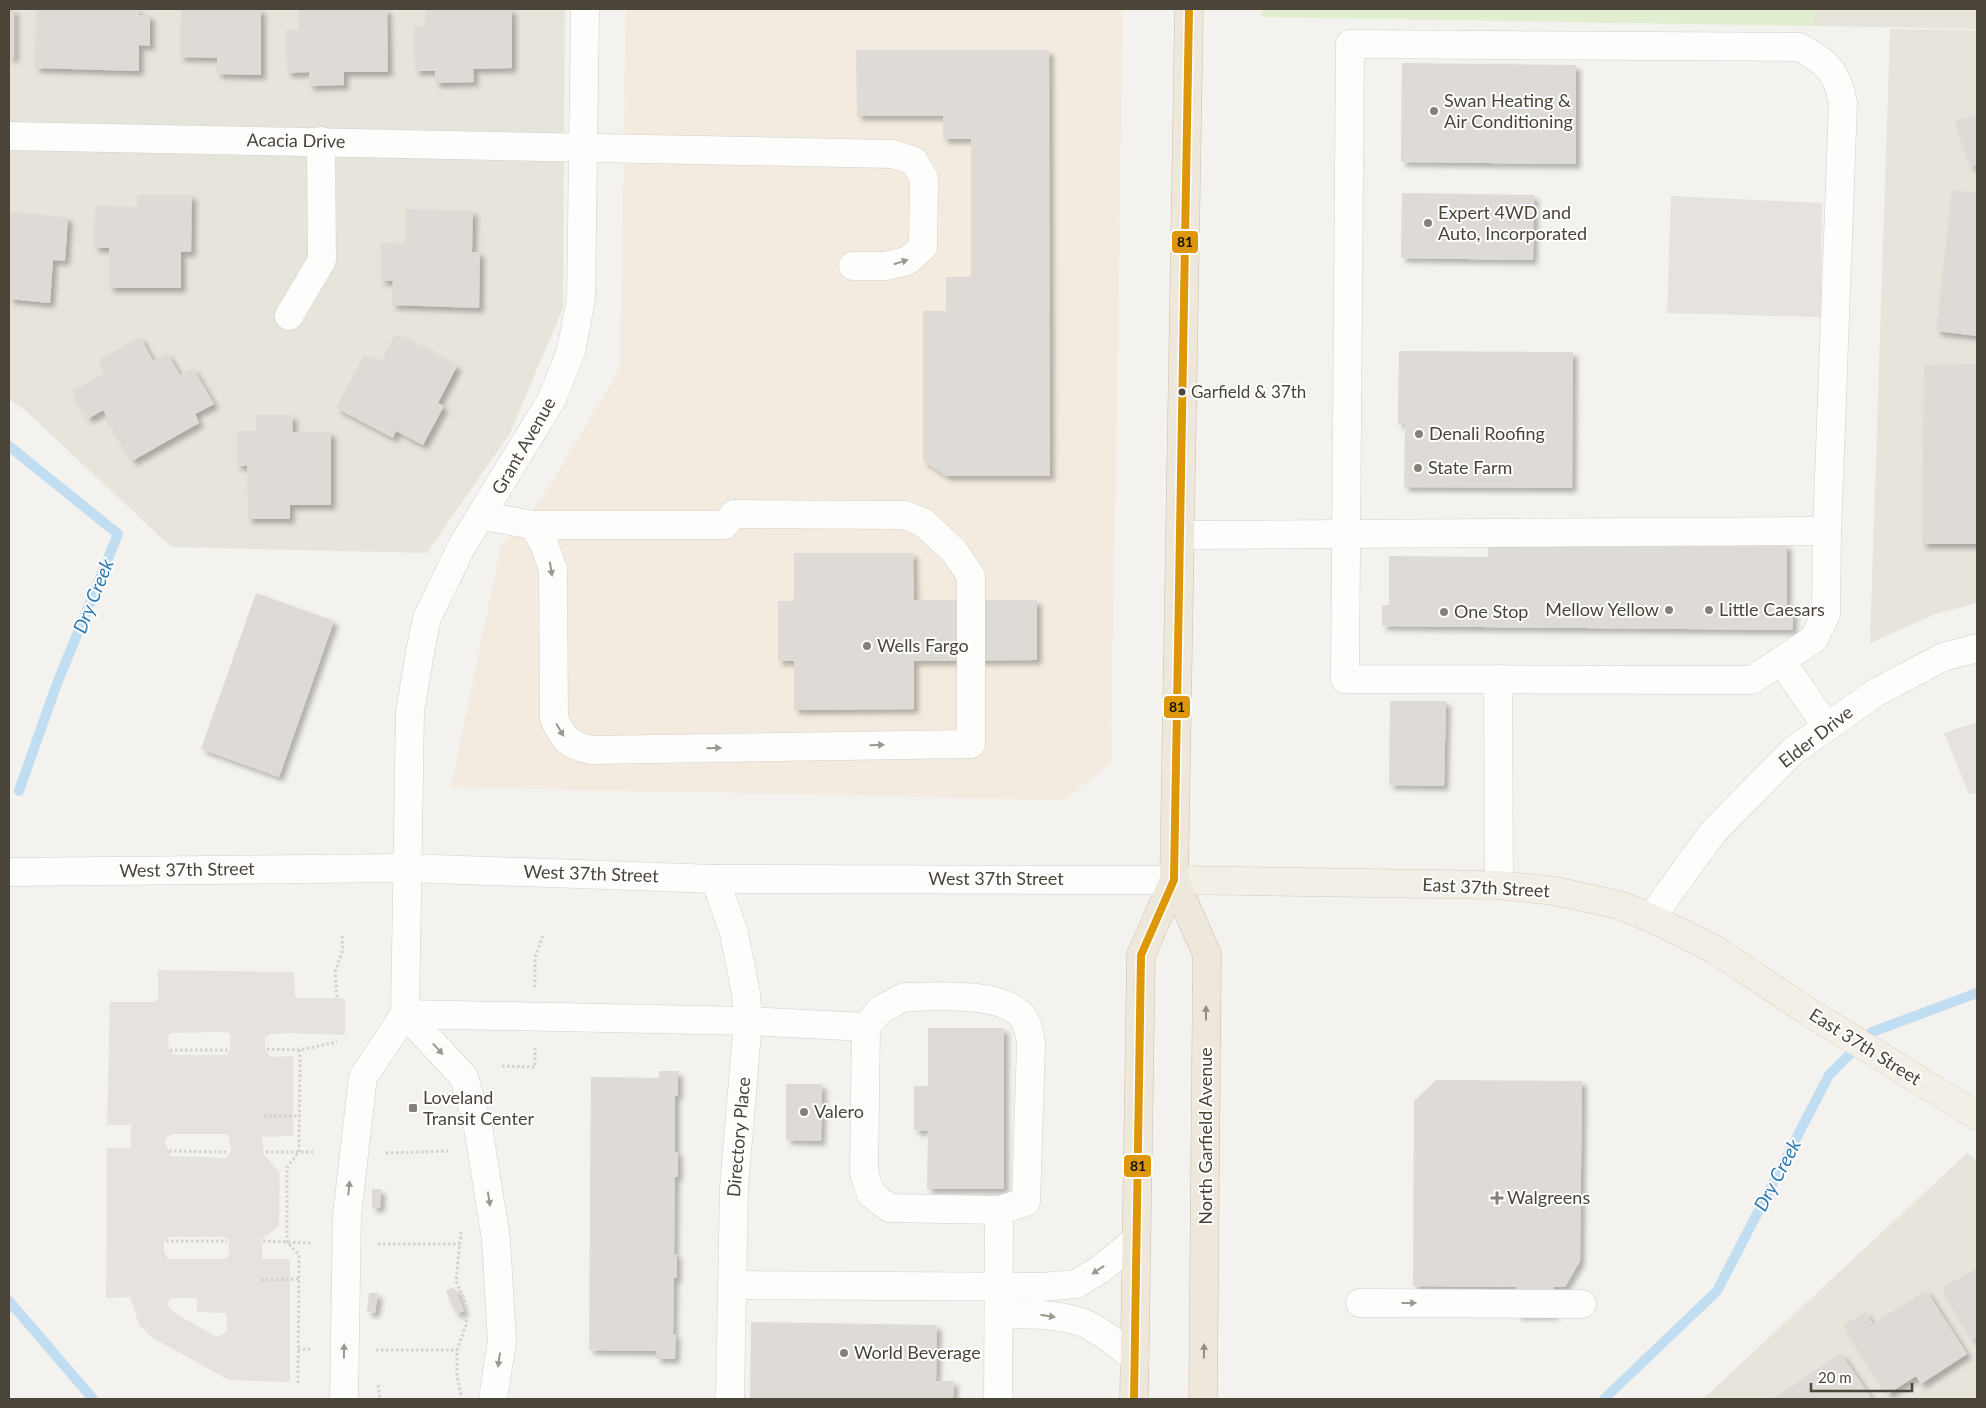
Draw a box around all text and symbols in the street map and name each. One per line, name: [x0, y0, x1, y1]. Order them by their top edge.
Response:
place label: Swan Heating & Air Conditioning: [1444, 89, 1573, 132]
marker: Swan Heating & Air Conditioning: [1428, 105, 1440, 117]
street label: Acacia Drive: [246, 128, 346, 152]
place label: Expert 4WD and Auto, Incorporated: [1438, 201, 1587, 244]
marker: Expert 4WD and Auto, Incorporated: [1422, 217, 1434, 229]
line badge: 81: [1171, 230, 1199, 254]
text: 81: [1177, 233, 1193, 250]
one-way arrow: [894, 257, 909, 265]
place label: Garfield & 37th: [1191, 381, 1306, 402]
marker: Garfield & 37th: [1177, 387, 1187, 397]
street label: Grant Avenue: [487, 393, 560, 498]
place label: Denali Roofing: [1429, 422, 1545, 444]
marker: Denali Roofing: [1413, 428, 1425, 440]
place label: State Farm: [1428, 456, 1512, 478]
marker: State Farm: [1412, 462, 1424, 474]
water label: Dry Creek: [67, 554, 118, 636]
one-way arrow: [548, 562, 556, 578]
place label: Mellow Yellow: [1545, 598, 1659, 620]
place label: Little Caesars: [1719, 598, 1825, 620]
place label: One Stop: [1454, 600, 1528, 622]
marker: Mellow Yellow: [1663, 604, 1675, 616]
marker: Little Caesars: [1703, 604, 1715, 616]
marker: One Stop: [1438, 606, 1450, 618]
place label: Wells Fargo: [877, 634, 969, 656]
marker: Wells Fargo: [861, 640, 873, 652]
line badge: 81: [1163, 695, 1191, 719]
text: 81: [1169, 698, 1185, 715]
street label: Elder Drive: [1774, 701, 1857, 772]
one-way arrow: [556, 723, 565, 736]
one-way arrow: [869, 741, 885, 749]
one-way arrow: [706, 744, 722, 752]
street label: West 37th Street: [119, 857, 255, 881]
street label: West 37th Street: [523, 860, 660, 886]
street label: West 37th Street: [928, 867, 1064, 889]
street label: East 37th Street: [1422, 873, 1551, 901]
street label: East 37th Street: [1806, 1003, 1926, 1090]
one-way arrow: [1202, 1005, 1210, 1021]
one-way arrow: [432, 1043, 444, 1055]
street label: North Garfield Avenue: [1194, 1047, 1216, 1225]
street label: Directory Place: [722, 1076, 754, 1198]
place label: Loveland Transit Center: [423, 1086, 534, 1129]
place label: Valero: [814, 1100, 864, 1122]
marker: Loveland Transit Center: [407, 1102, 419, 1114]
marker: Valero: [798, 1106, 810, 1118]
water label: Dry Creek: [1748, 1134, 1805, 1215]
line badge: 81: [1123, 1154, 1152, 1178]
text: 81: [1130, 1157, 1146, 1174]
one-way arrow: [345, 1180, 353, 1196]
place label: Walgreens: [1507, 1186, 1590, 1208]
one-way arrow: [486, 1191, 494, 1207]
marker: Walgreens: [1491, 1192, 1503, 1204]
one-way arrow: [1091, 1265, 1105, 1275]
one-way arrow: [1401, 1299, 1417, 1307]
one-way arrow: [1041, 1313, 1057, 1321]
place label: World Beverage: [854, 1341, 981, 1363]
one-way arrow: [340, 1342, 348, 1358]
one-way arrow: [1200, 1342, 1208, 1358]
marker: World Beverage: [838, 1347, 850, 1359]
one-way arrow: [495, 1353, 503, 1369]
scale bar: [1811, 1360, 1912, 1392]
text: 20 m: [1818, 1368, 1852, 1386]

